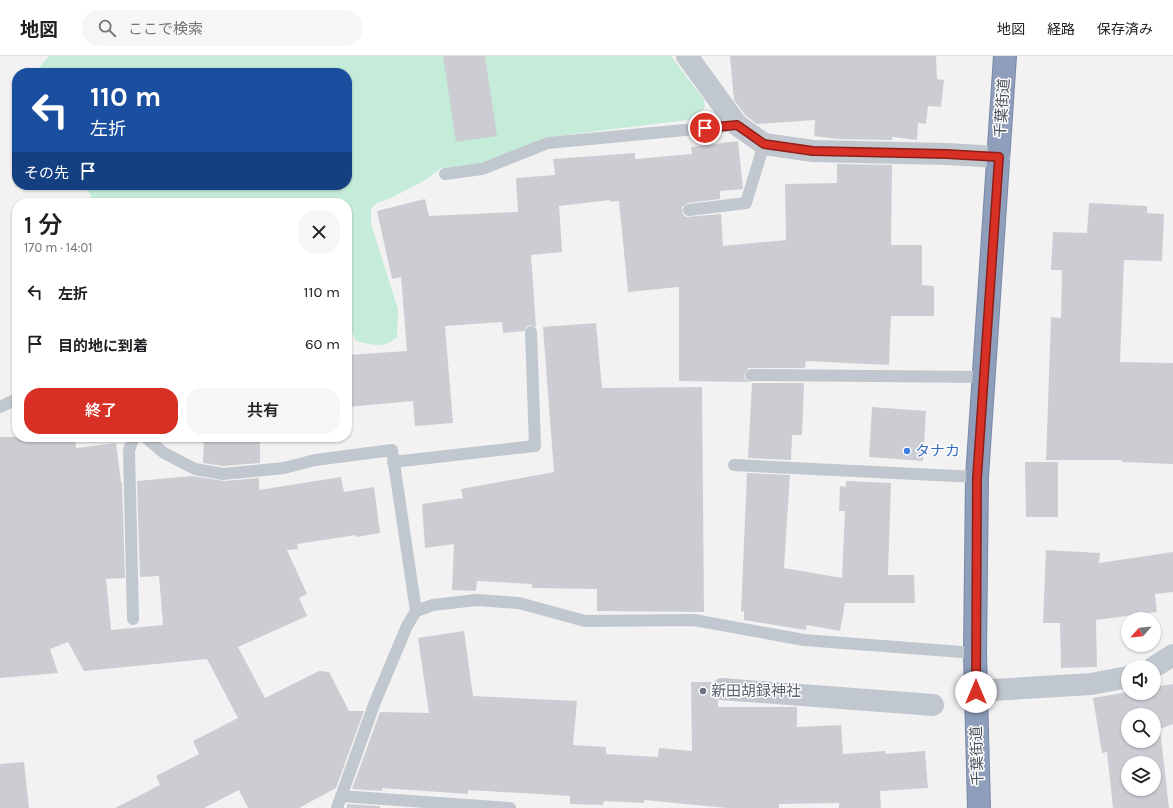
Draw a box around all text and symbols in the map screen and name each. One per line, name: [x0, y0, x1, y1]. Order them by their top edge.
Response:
search box: [82, 10, 362, 46]
icon: search: [96, 17, 118, 39]
text: 地図: [20, 19, 58, 41]
text: ここで検索: [128, 20, 203, 38]
text: 地図: [997, 21, 1025, 38]
text: 経路: [1047, 21, 1075, 38]
text: 保存済み: [1097, 21, 1153, 38]
street label: 千葉街道: [991, 77, 1013, 139]
text: 110 m: [90, 80, 161, 113]
icon: left: [24, 84, 76, 136]
pin: [688, 111, 722, 145]
icon: arrive: [694, 117, 716, 139]
text: 左折: [90, 118, 126, 140]
icon: arrive: [77, 160, 99, 182]
text: その先: [24, 164, 69, 182]
text: 1 分: [24, 211, 62, 239]
button: close: [298, 211, 340, 253]
text: 170 m · 14:01: [24, 240, 92, 255]
icon: left: [24, 281, 46, 303]
text: 110 m: [304, 283, 340, 301]
text: 左折: [58, 285, 88, 303]
icon: arrive: [24, 333, 46, 355]
text: 60 m: [305, 335, 340, 353]
text: 目的地に到着: [58, 337, 148, 355]
button: 終了: [24, 388, 178, 434]
button: 共有: [186, 388, 340, 434]
place label: タナカ: [915, 442, 960, 460]
marker: タナカ: [902, 446, 912, 456]
north arrow: [1121, 612, 1161, 652]
map controls: [1121, 612, 1161, 796]
button: sound: [1121, 660, 1161, 700]
position arrow: [955, 671, 997, 713]
place label: 新田胡録神社: [711, 682, 801, 700]
marker: 新田胡録神社: [698, 686, 708, 696]
button: search: [1121, 708, 1161, 748]
street label: 千葉街道: [967, 726, 987, 786]
button: layers: [1121, 756, 1161, 796]

